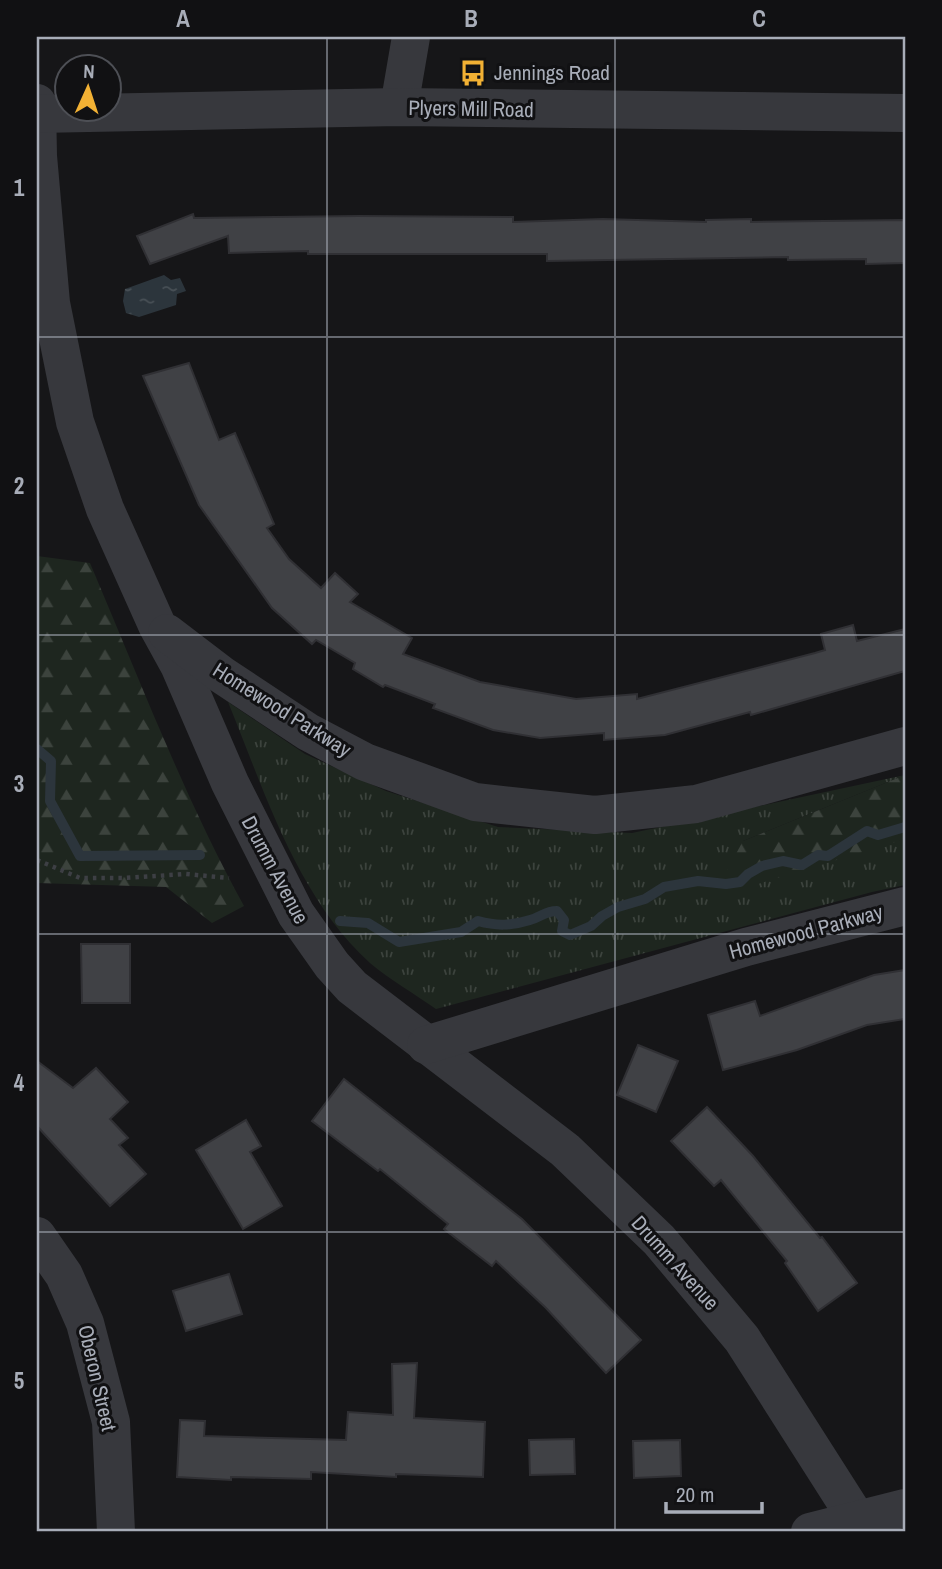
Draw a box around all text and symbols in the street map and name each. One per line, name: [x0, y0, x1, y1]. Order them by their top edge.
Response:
text: A: [176, 3, 190, 34]
text: B: [464, 3, 478, 34]
text: C: [752, 3, 766, 34]
north arrow: [52, 52, 122, 122]
text: N: [83, 58, 95, 84]
bus stop icon: Jennings Road: [458, 58, 488, 88]
place label: Jennings Road: [494, 58, 610, 87]
street label: Plyers Mill Road: [408, 93, 534, 124]
text: 1: [14, 172, 25, 203]
text: 2: [14, 470, 24, 501]
street label: Homewood Parkway: [208, 655, 357, 764]
text: 3: [14, 768, 24, 799]
street label: Drumm Avenue: [235, 811, 316, 929]
street label: Homewood Parkway: [726, 897, 886, 966]
text: 4: [14, 1067, 25, 1098]
street label: Drumm Avenue: [625, 1209, 726, 1316]
street label: Oberon Street: [71, 1322, 124, 1434]
text: 5: [14, 1365, 24, 1396]
scale bar: [666, 1471, 762, 1515]
text: 20 m: [676, 1480, 714, 1509]

